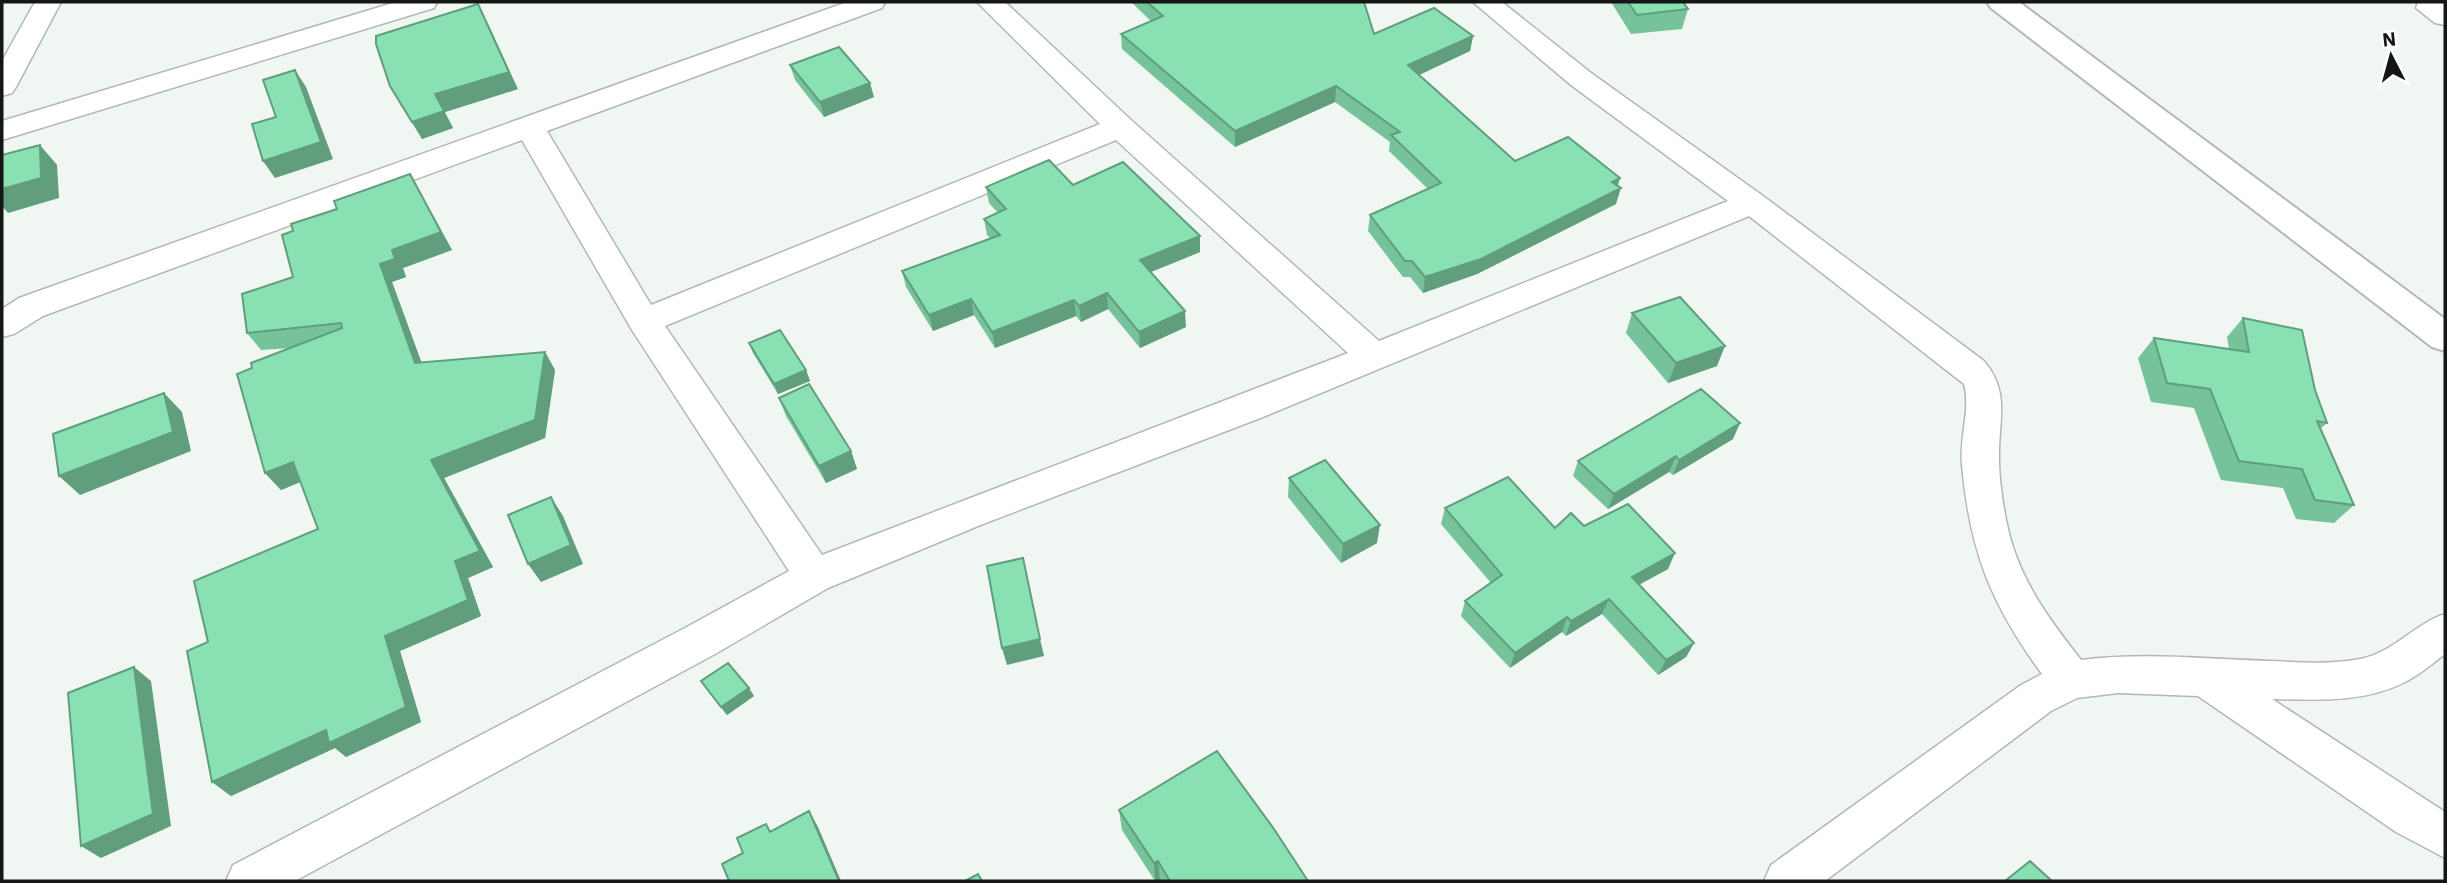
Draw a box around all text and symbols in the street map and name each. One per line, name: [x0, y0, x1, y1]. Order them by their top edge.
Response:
north arrow: [2356, 21, 2426, 91]
text: N: [2381, 26, 2397, 52]

